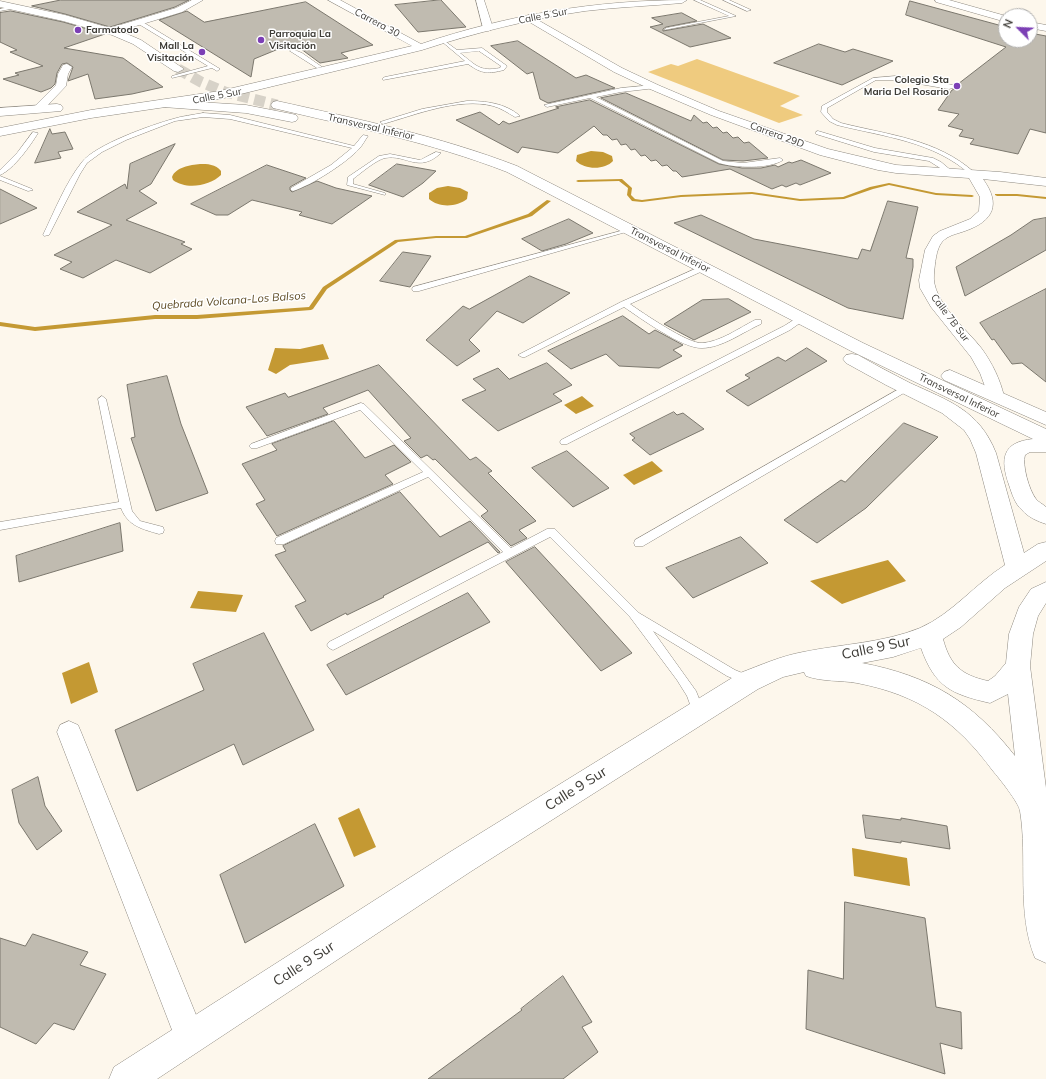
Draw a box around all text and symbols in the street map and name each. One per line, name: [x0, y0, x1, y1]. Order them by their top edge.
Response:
street label: Calle 5 Sur: [517, 5, 569, 27]
street label: Carrera 30: [352, 6, 402, 40]
north arrow: [998, 8, 1038, 48]
text: N: [1000, 17, 1016, 30]
place label: Farmatodo: [86, 24, 139, 36]
marker: Farmatodo: [73, 25, 83, 35]
place label: Parroquia La Visitación: [269, 28, 331, 52]
marker: Parroquia La Visitación: [256, 35, 266, 45]
place label: Mall La Visitación: [147, 40, 194, 64]
marker: Mall La Visitación: [197, 47, 207, 57]
place label: Colegio Sta Maria Del Rosario: [864, 74, 949, 98]
marker: Colegio Sta Maria Del Rosario: [952, 81, 962, 91]
street label: Calle 5 Sur: [191, 85, 243, 107]
street label: Transversal Inferior: [327, 111, 415, 143]
street label: Carrera 29D: [748, 120, 806, 150]
street label: Transversal Inferior: [628, 225, 712, 275]
water label: Quebrada Volcana-Los Balsos: [152, 289, 306, 313]
street label: Calle 7B Sur: [928, 292, 972, 344]
street label: Transversal Inferior: [917, 371, 1001, 421]
street label: Calle 9 Sur: [840, 633, 912, 663]
street label: Calle 9 Sur: [542, 763, 610, 815]
street label: Calle 9 Sur: [270, 938, 338, 990]

